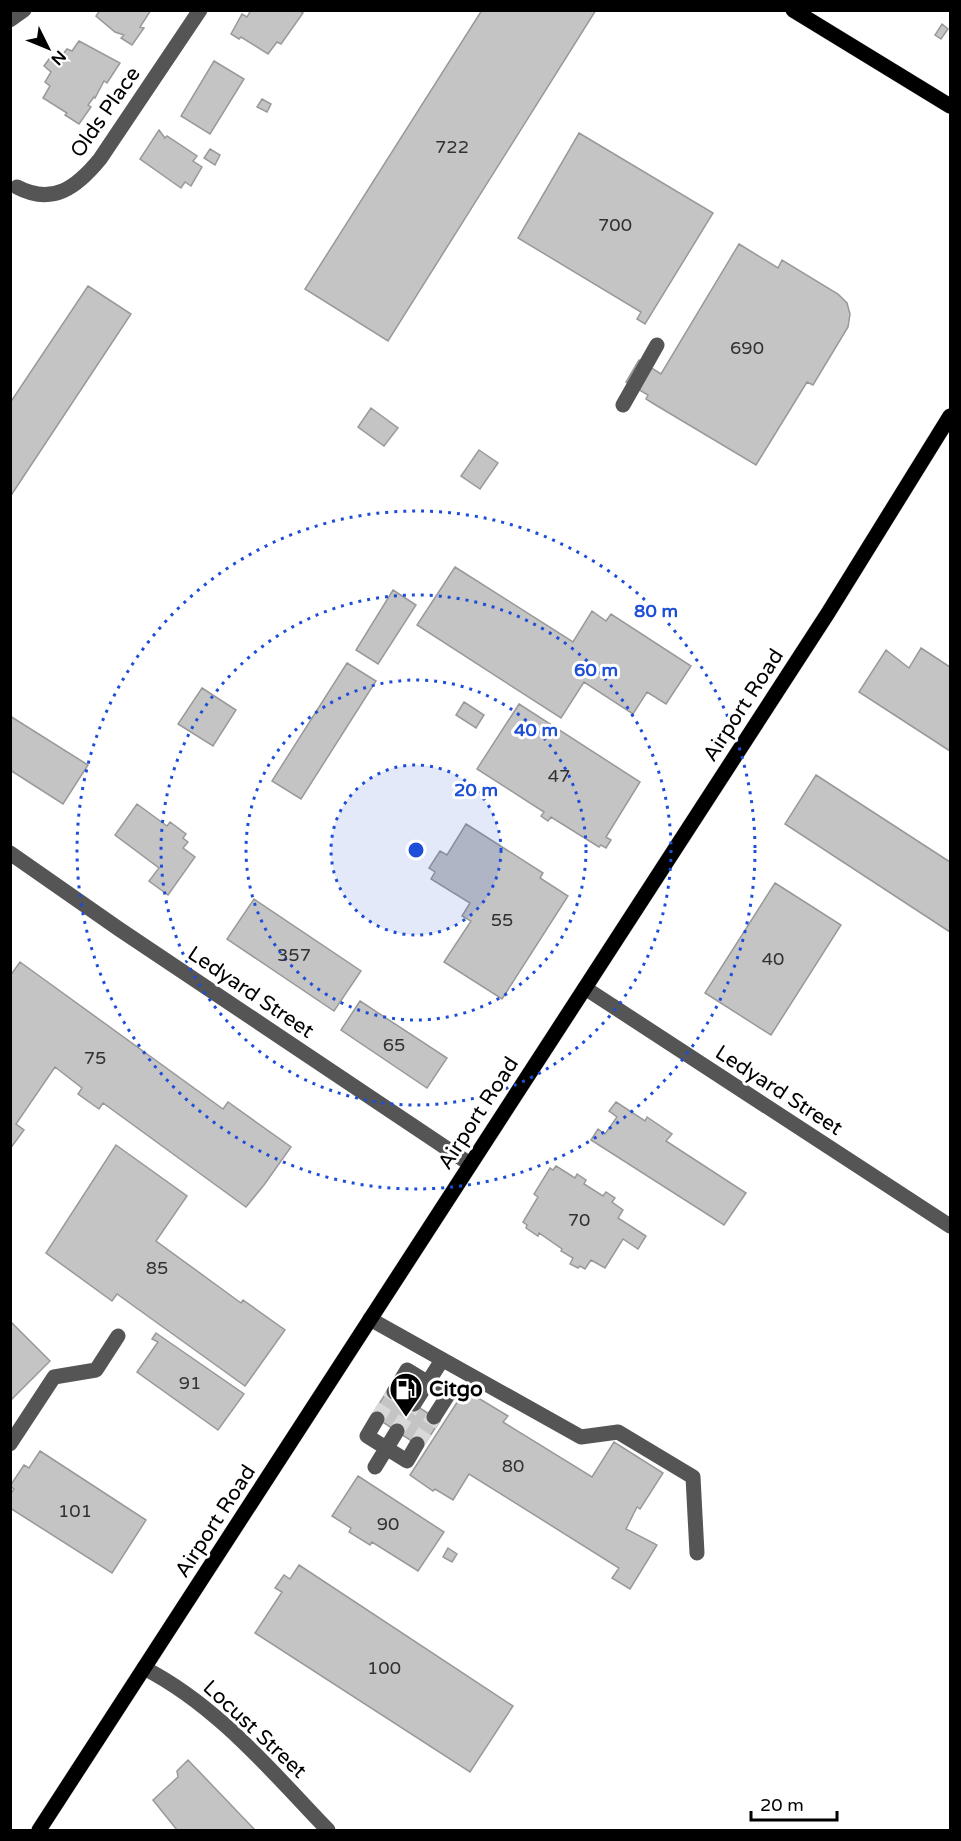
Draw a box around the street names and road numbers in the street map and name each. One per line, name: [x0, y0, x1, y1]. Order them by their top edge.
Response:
street label: Olds Place: [65, 62, 146, 162]
street label: Airport Road: [698, 644, 789, 766]
street label: Ledyard Street: [183, 941, 319, 1044]
street label: Ledyard Street: [710, 1040, 847, 1141]
street label: Airport Road: [433, 1052, 524, 1174]
street label: Airport Road: [170, 1460, 261, 1582]
street label: Locust Street: [198, 1675, 312, 1784]

